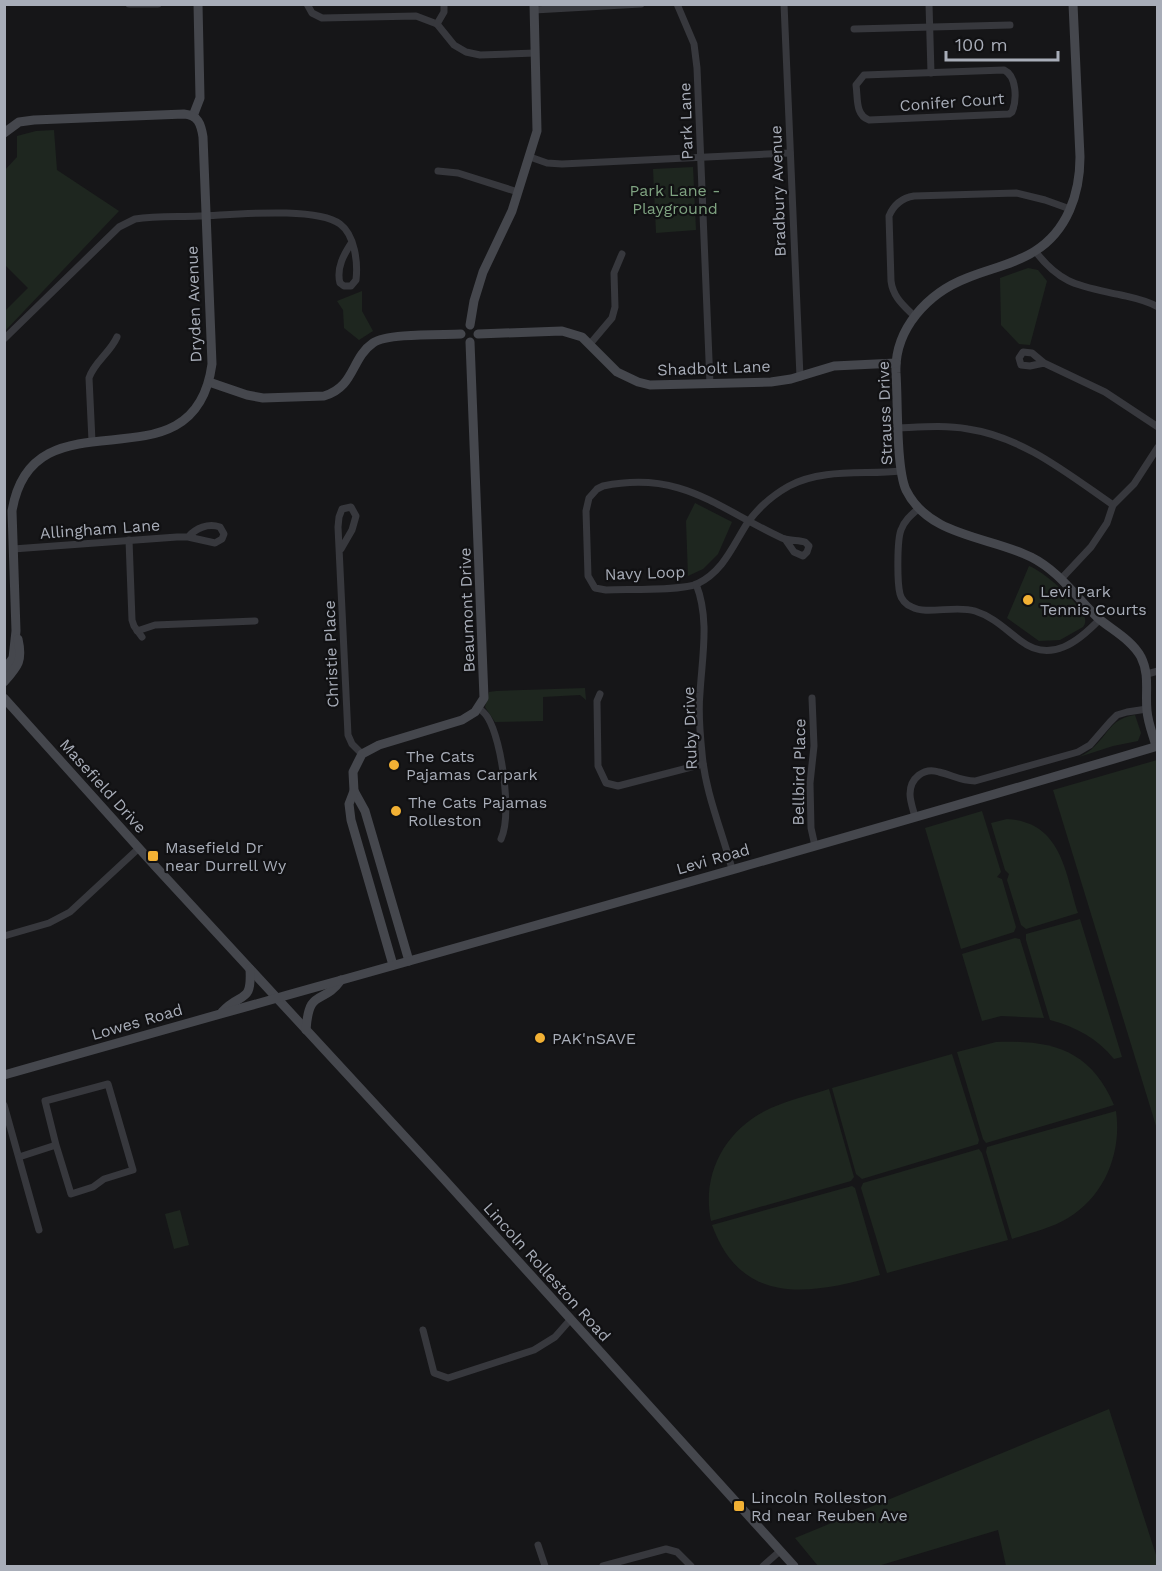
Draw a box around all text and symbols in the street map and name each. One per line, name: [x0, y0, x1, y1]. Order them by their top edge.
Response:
scale bar: [946, 24, 1058, 62]
text: 100 m: [955, 34, 1008, 55]
street label: Park Lane: [675, 82, 697, 160]
street label: Conifer Court: [899, 89, 1005, 115]
street label: Bradbury Avenue: [766, 125, 790, 257]
park label: Park Lane - Playground: [630, 181, 720, 218]
street label: Dryden Avenue: [182, 245, 206, 363]
street label: Shadbolt Lane: [657, 357, 771, 379]
street label: Strauss Drive: [874, 361, 896, 465]
street label: Allingham Lane: [39, 515, 161, 543]
street label: Beaumont Drive: [455, 547, 479, 673]
street label: Navy Loop: [604, 562, 686, 584]
place label: Levi Park Tennis Courts: [1040, 582, 1147, 619]
marker: Levi Park Tennis Courts: [1021, 593, 1035, 607]
street label: Christie Place: [320, 600, 342, 708]
street label: Ruby Drive: [679, 686, 701, 770]
street label: Bellbird Place: [789, 718, 809, 826]
street label: Masefield Drive: [56, 735, 150, 837]
place label: The Cats Pajamas Carpark: [406, 747, 538, 784]
marker: The Cats Pajamas Carpark: [387, 758, 401, 772]
place label: The Cats Pajamas Rolleston: [408, 793, 547, 830]
marker: The Cats Pajamas Rolleston: [389, 804, 403, 818]
place label: Masefield Dr near Durrell Wy: [165, 838, 287, 875]
street label: Levi Road: [674, 839, 752, 879]
marker: Masefield Dr near Durrell Wy: [146, 849, 160, 863]
street label: Lowes Road: [89, 1000, 185, 1044]
place label: PAK'nSAVE: [552, 1029, 636, 1048]
marker: PAK'nSAVE: [533, 1031, 547, 1045]
street label: Lincoln Rolleston Road: [479, 1198, 615, 1346]
place label: Lincoln Rolleston Rd near Reuben Ave: [751, 1488, 908, 1525]
marker: Lincoln Rolleston Rd near Reuben Ave: [732, 1499, 746, 1513]

